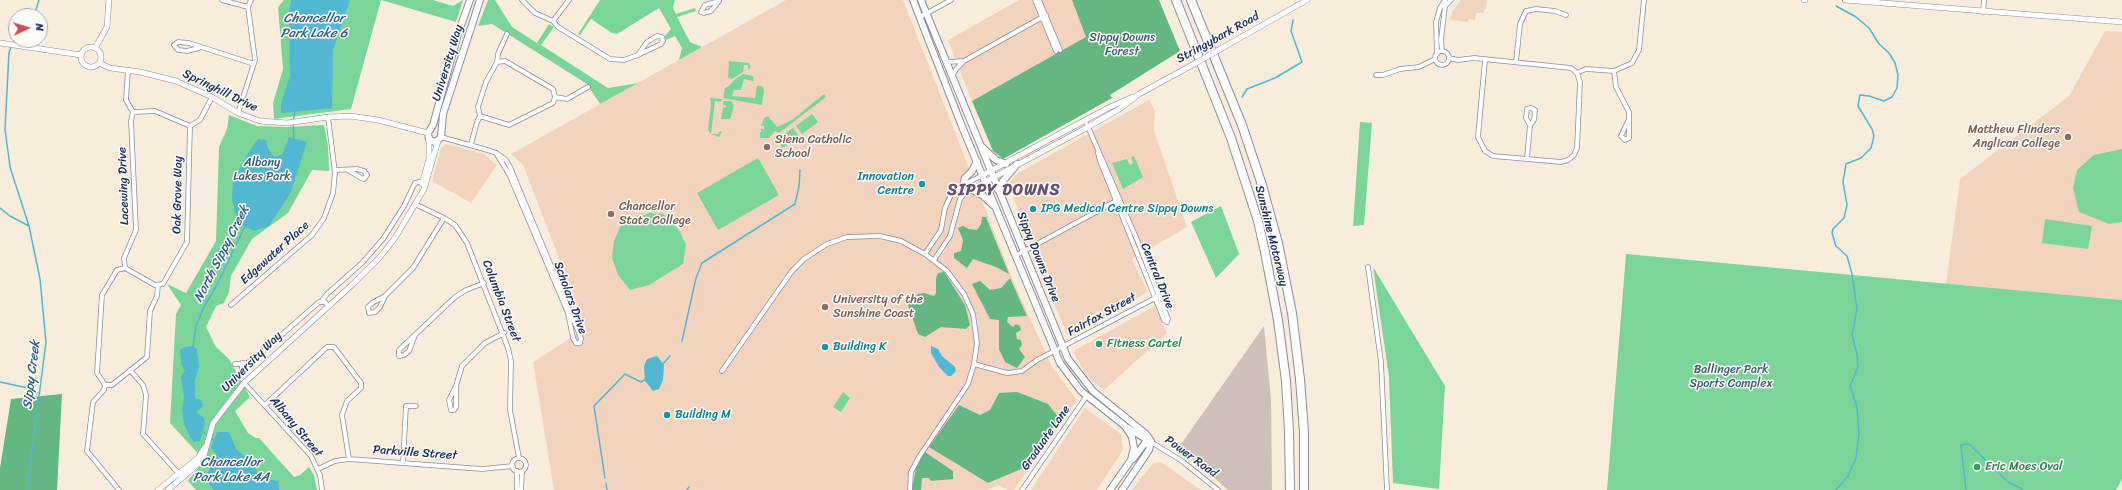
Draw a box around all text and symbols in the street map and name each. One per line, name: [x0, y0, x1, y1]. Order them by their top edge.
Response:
north arrow: [8, 8, 48, 48]
street label: Stringybark Road: [1174, 9, 1262, 67]
water label: Chancellor Park Lake 6: [281, 11, 347, 42]
text: N: [30, 23, 49, 32]
street label: University Way: [430, 23, 466, 103]
park label: Sippy Downs Forest: [1089, 31, 1155, 59]
street label: Springhill Drive: [180, 67, 260, 115]
place label: Matthew Flinders Anglican College: [1968, 123, 2060, 151]
marker: Matthew Flinders Anglican College: [2063, 132, 2073, 142]
place label: Siena Catholic School: [775, 133, 851, 161]
marker: Siena Catholic School: [762, 142, 772, 152]
street label: Lacewing Drive: [115, 147, 133, 225]
street label: Oak Grove Way: [170, 156, 186, 234]
park label: Albany Lakes Park: [233, 156, 291, 184]
place label: Innovation Centre: [857, 170, 914, 198]
marker: Innovation Centre: [917, 179, 927, 189]
district label: SIPPY DOWNS: [948, 181, 1060, 201]
street label: Sunshine Motorway: [1251, 184, 1291, 288]
place label: Chancellor State College: [619, 200, 691, 228]
place label: IPG Medical Centre Sippy Downs: [1041, 202, 1213, 216]
water label: North Sippy Creek: [191, 203, 253, 305]
marker: IPG Medical Centre Sippy Downs: [1028, 204, 1038, 214]
marker: Chancellor State College: [606, 209, 616, 219]
street label: Sippy Downs Drive: [1013, 210, 1063, 304]
street label: Edgewater Place: [238, 218, 312, 288]
street label: Central Drive: [1137, 241, 1177, 311]
street label: Columbia Street: [479, 258, 523, 344]
street label: Scholars Drive: [550, 260, 590, 336]
street label: Fairfax Street: [1065, 290, 1139, 340]
place label: University of the Sunshine Coast: [833, 293, 923, 321]
marker: University of the Sunshine Coast: [820, 302, 830, 312]
street label: University Way: [219, 329, 285, 395]
place label: Fitness Cartel: [1107, 337, 1182, 351]
marker: Fitness Cartel: [1094, 339, 1104, 349]
water label: Sippy Creek: [20, 340, 44, 410]
place label: Building K: [833, 340, 886, 354]
marker: Building K: [820, 342, 830, 352]
park label: Ballinger Park Sports Complex: [1689, 363, 1773, 391]
street label: Albany Street: [267, 394, 325, 460]
street label: Graduate Lane: [1018, 403, 1074, 473]
place label: Building M: [675, 408, 731, 422]
marker: Building M: [662, 410, 672, 420]
street label: Power Road: [1162, 433, 1220, 481]
street label: Parkville Street: [373, 443, 457, 463]
water label: Chancellor Park Lake 4A: [193, 455, 269, 486]
place label: Eric Moes Oval: [1985, 460, 2062, 474]
marker: Eric Moes Oval: [1972, 462, 1982, 472]

